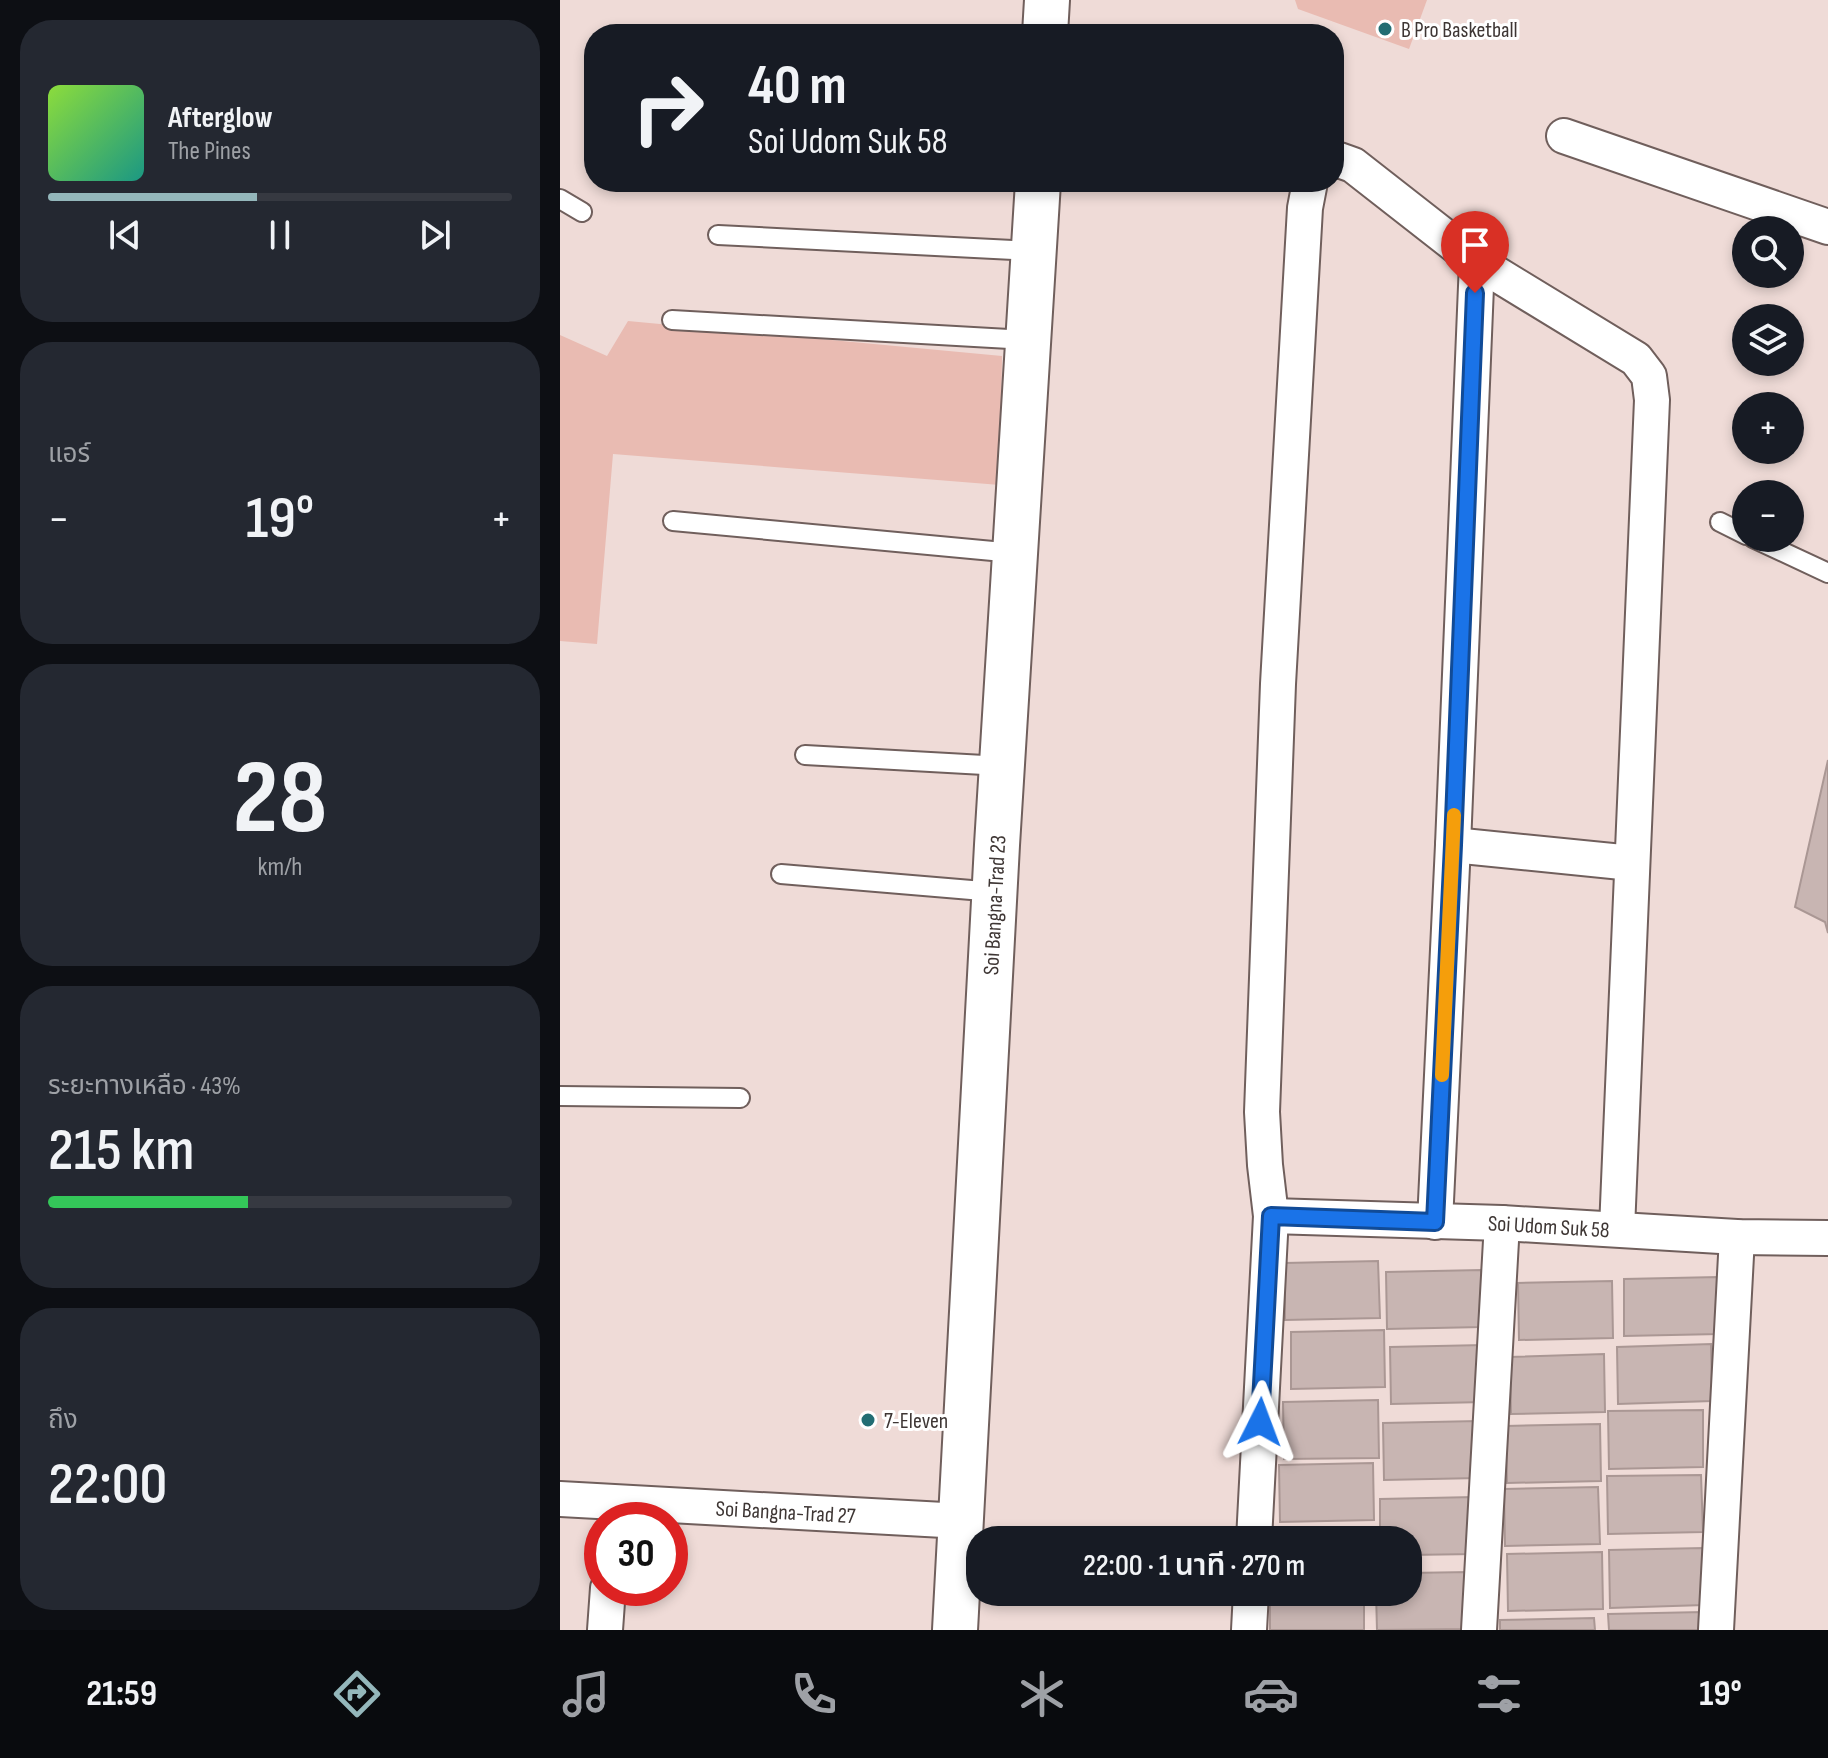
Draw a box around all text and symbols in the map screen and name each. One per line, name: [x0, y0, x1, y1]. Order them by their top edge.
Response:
place label: B Pro Basketball: [1401, 17, 1518, 44]
marker: B Pro Basketball: [1376, 20, 1394, 38]
text: 40 m: [748, 53, 847, 120]
icon: right: [616, 56, 720, 160]
text: Afterglow: [168, 100, 273, 136]
text: Soi Udom Suk 58: [748, 121, 948, 164]
text: The Pines: [168, 136, 251, 167]
pin: [1441, 211, 1509, 293]
icon: previous: [103, 213, 147, 257]
icon: pause: [258, 213, 302, 257]
icon: next: [413, 213, 457, 257]
map controls: [1732, 216, 1804, 552]
button: search: [1732, 216, 1804, 288]
icon: arrive: [1453, 223, 1497, 267]
button: layers: [1732, 304, 1804, 376]
button: +: [1732, 392, 1804, 464]
text: แอร์: [48, 439, 90, 470]
button: −: [1732, 480, 1804, 552]
text: 19°: [246, 483, 314, 555]
text: −: [48, 493, 70, 546]
text: +: [490, 493, 512, 546]
text: 28: [233, 737, 327, 862]
street label: Soi Bangna-Trad 23: [978, 834, 1013, 976]
text: km/h: [258, 852, 302, 883]
text: ระยะทางเหลือ · 43%: [48, 1071, 241, 1102]
text: 215 km: [48, 1115, 195, 1187]
street label: Soi Udom Suk 58: [1487, 1211, 1610, 1244]
position arrow: [1218, 1380, 1302, 1464]
text: ถึง: [48, 1405, 78, 1436]
place label: 7-Eleven: [884, 1408, 948, 1435]
marker: 7-Eleven: [859, 1411, 877, 1429]
text: 22:00: [48, 1449, 167, 1521]
street label: Soi Bangna-Trad 27: [715, 1496, 856, 1530]
speed limit sign: 30: [584, 1502, 688, 1606]
text: 22:00 · 1 นาที · 270 m: [1083, 1548, 1305, 1584]
icon: directions: [329, 1666, 385, 1722]
icon: music: [558, 1666, 614, 1722]
icon: phone: [786, 1666, 842, 1722]
icon: climate: [1014, 1666, 1070, 1722]
icon: car: [1243, 1666, 1299, 1722]
icon: filters: [1471, 1666, 1527, 1722]
text: 21:59: [86, 1673, 157, 1716]
text: 19°: [1699, 1673, 1742, 1716]

